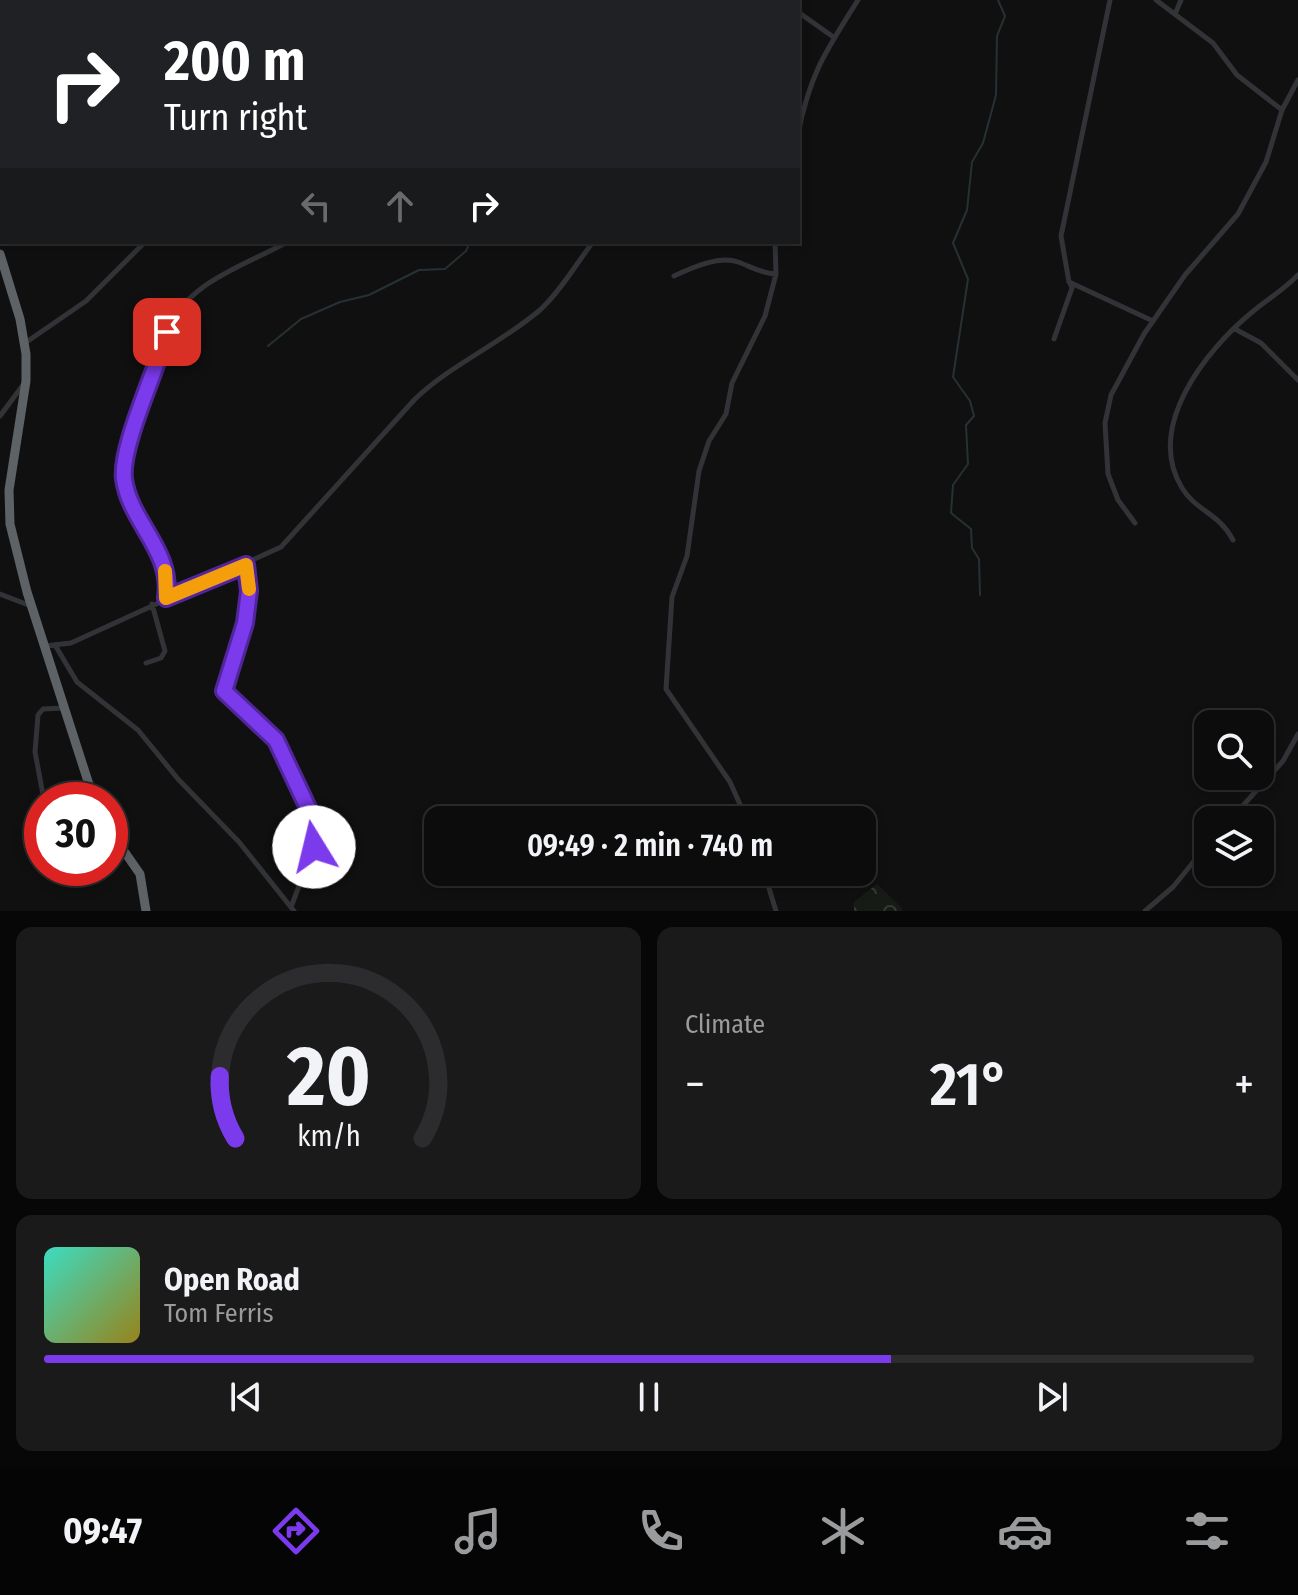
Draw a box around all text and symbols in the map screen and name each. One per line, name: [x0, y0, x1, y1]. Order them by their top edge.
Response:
text: 200 m: [164, 28, 305, 95]
icon: right: [32, 32, 136, 136]
text: Turn right: [164, 96, 307, 140]
icon: left: [294, 184, 338, 228]
icon: ahead: [378, 184, 422, 228]
icon: right: [462, 184, 506, 228]
pin: [133, 298, 201, 366]
icon: arrive: [145, 310, 189, 354]
map controls: [1194, 710, 1274, 886]
button: search: [1194, 710, 1274, 790]
speed limit sign: 30: [24, 782, 128, 886]
position arrow: [272, 805, 356, 889]
button: layers: [1194, 806, 1274, 886]
text: 09:49 · 2 min · 740 m: [527, 828, 773, 864]
text: Climate: [685, 1009, 765, 1040]
text: 20: [286, 1027, 370, 1127]
text: 21°: [930, 1049, 1009, 1121]
text: −: [685, 1058, 705, 1111]
text: +: [1234, 1058, 1254, 1111]
text: km/h: [297, 1119, 360, 1154]
text: Open Road: [164, 1262, 300, 1298]
text: Tom Ferris: [164, 1298, 274, 1329]
icon: previous: [224, 1375, 268, 1419]
icon: pause: [627, 1375, 671, 1419]
icon: next: [1030, 1375, 1074, 1419]
icon: directions: [268, 1503, 324, 1559]
icon: music: [450, 1503, 506, 1559]
icon: phone: [633, 1503, 689, 1559]
icon: climate: [815, 1503, 871, 1559]
icon: car: [997, 1503, 1053, 1559]
icon: filters: [1179, 1503, 1235, 1559]
text: 09:47: [63, 1509, 142, 1553]

